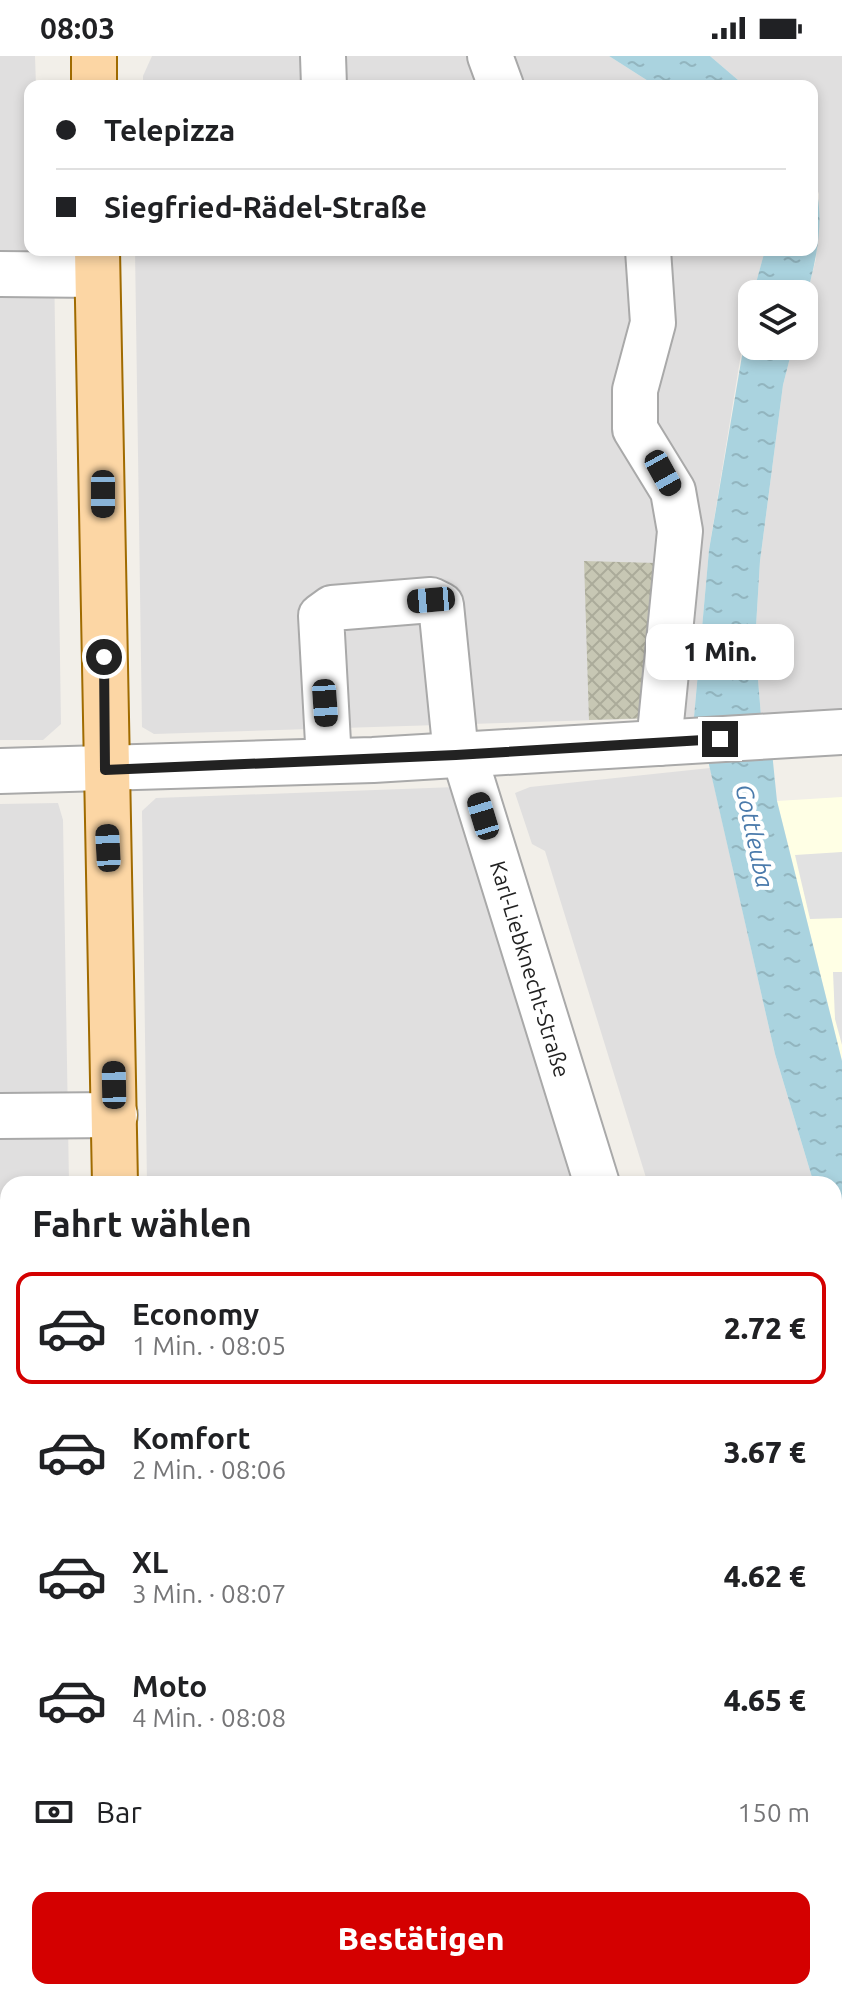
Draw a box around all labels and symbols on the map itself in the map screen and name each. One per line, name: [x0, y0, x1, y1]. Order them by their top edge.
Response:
car: [641, 446, 685, 500]
car: [91, 470, 115, 518]
car: [406, 586, 456, 614]
callout: 1 Min.: [646, 623, 794, 679]
route start: [86, 639, 122, 675]
car: [311, 678, 339, 728]
route end: [702, 721, 738, 757]
water label: Gottleuba: [730, 782, 779, 890]
car: [465, 790, 501, 842]
car: [95, 823, 121, 873]
street label: Karl-Liebknecht-Straße: [486, 858, 575, 1080]
car: [102, 1061, 126, 1109]

